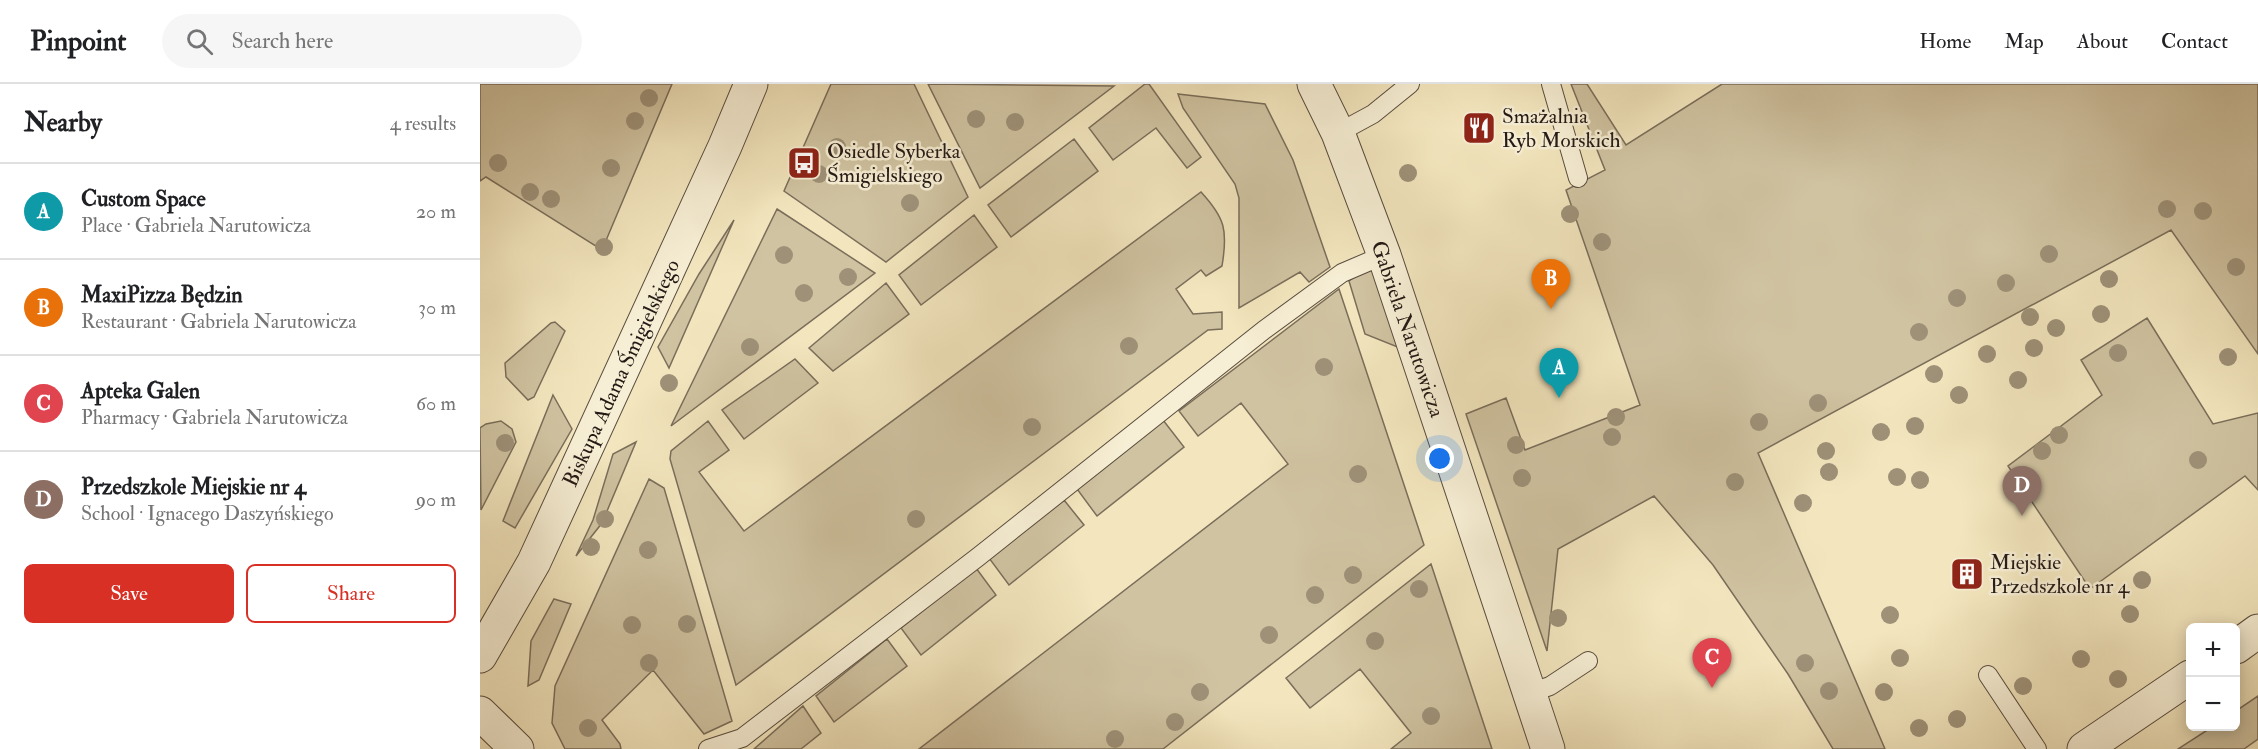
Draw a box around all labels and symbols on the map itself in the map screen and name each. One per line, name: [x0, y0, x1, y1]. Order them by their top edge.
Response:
place label: Smażalnia Ryb Morskich: [1502, 103, 1621, 154]
restaurant icon: Smażalnia Ryb Morskich: [1461, 110, 1497, 146]
place label: Osiedle Syberka Śmigielskiego: [827, 138, 961, 189]
bus stop icon: Osiedle Syberka Śmigielskiego: [786, 145, 822, 181]
street label: Gabriela Narutowicza: [1365, 237, 1451, 421]
street label: Biskupa Adama Śmigielskiego: [557, 255, 686, 491]
pin: B: [1532, 260, 1570, 309]
pin: A: [1540, 348, 1578, 398]
your location: [1425, 444, 1454, 473]
pin: D: [2002, 466, 2042, 516]
place label: Miejskie Przedszkole nr 4: [1990, 549, 2131, 600]
building icon: Miejskie Przedszkole nr 4: [1949, 556, 1985, 592]
pin: C: [1692, 638, 1732, 688]

